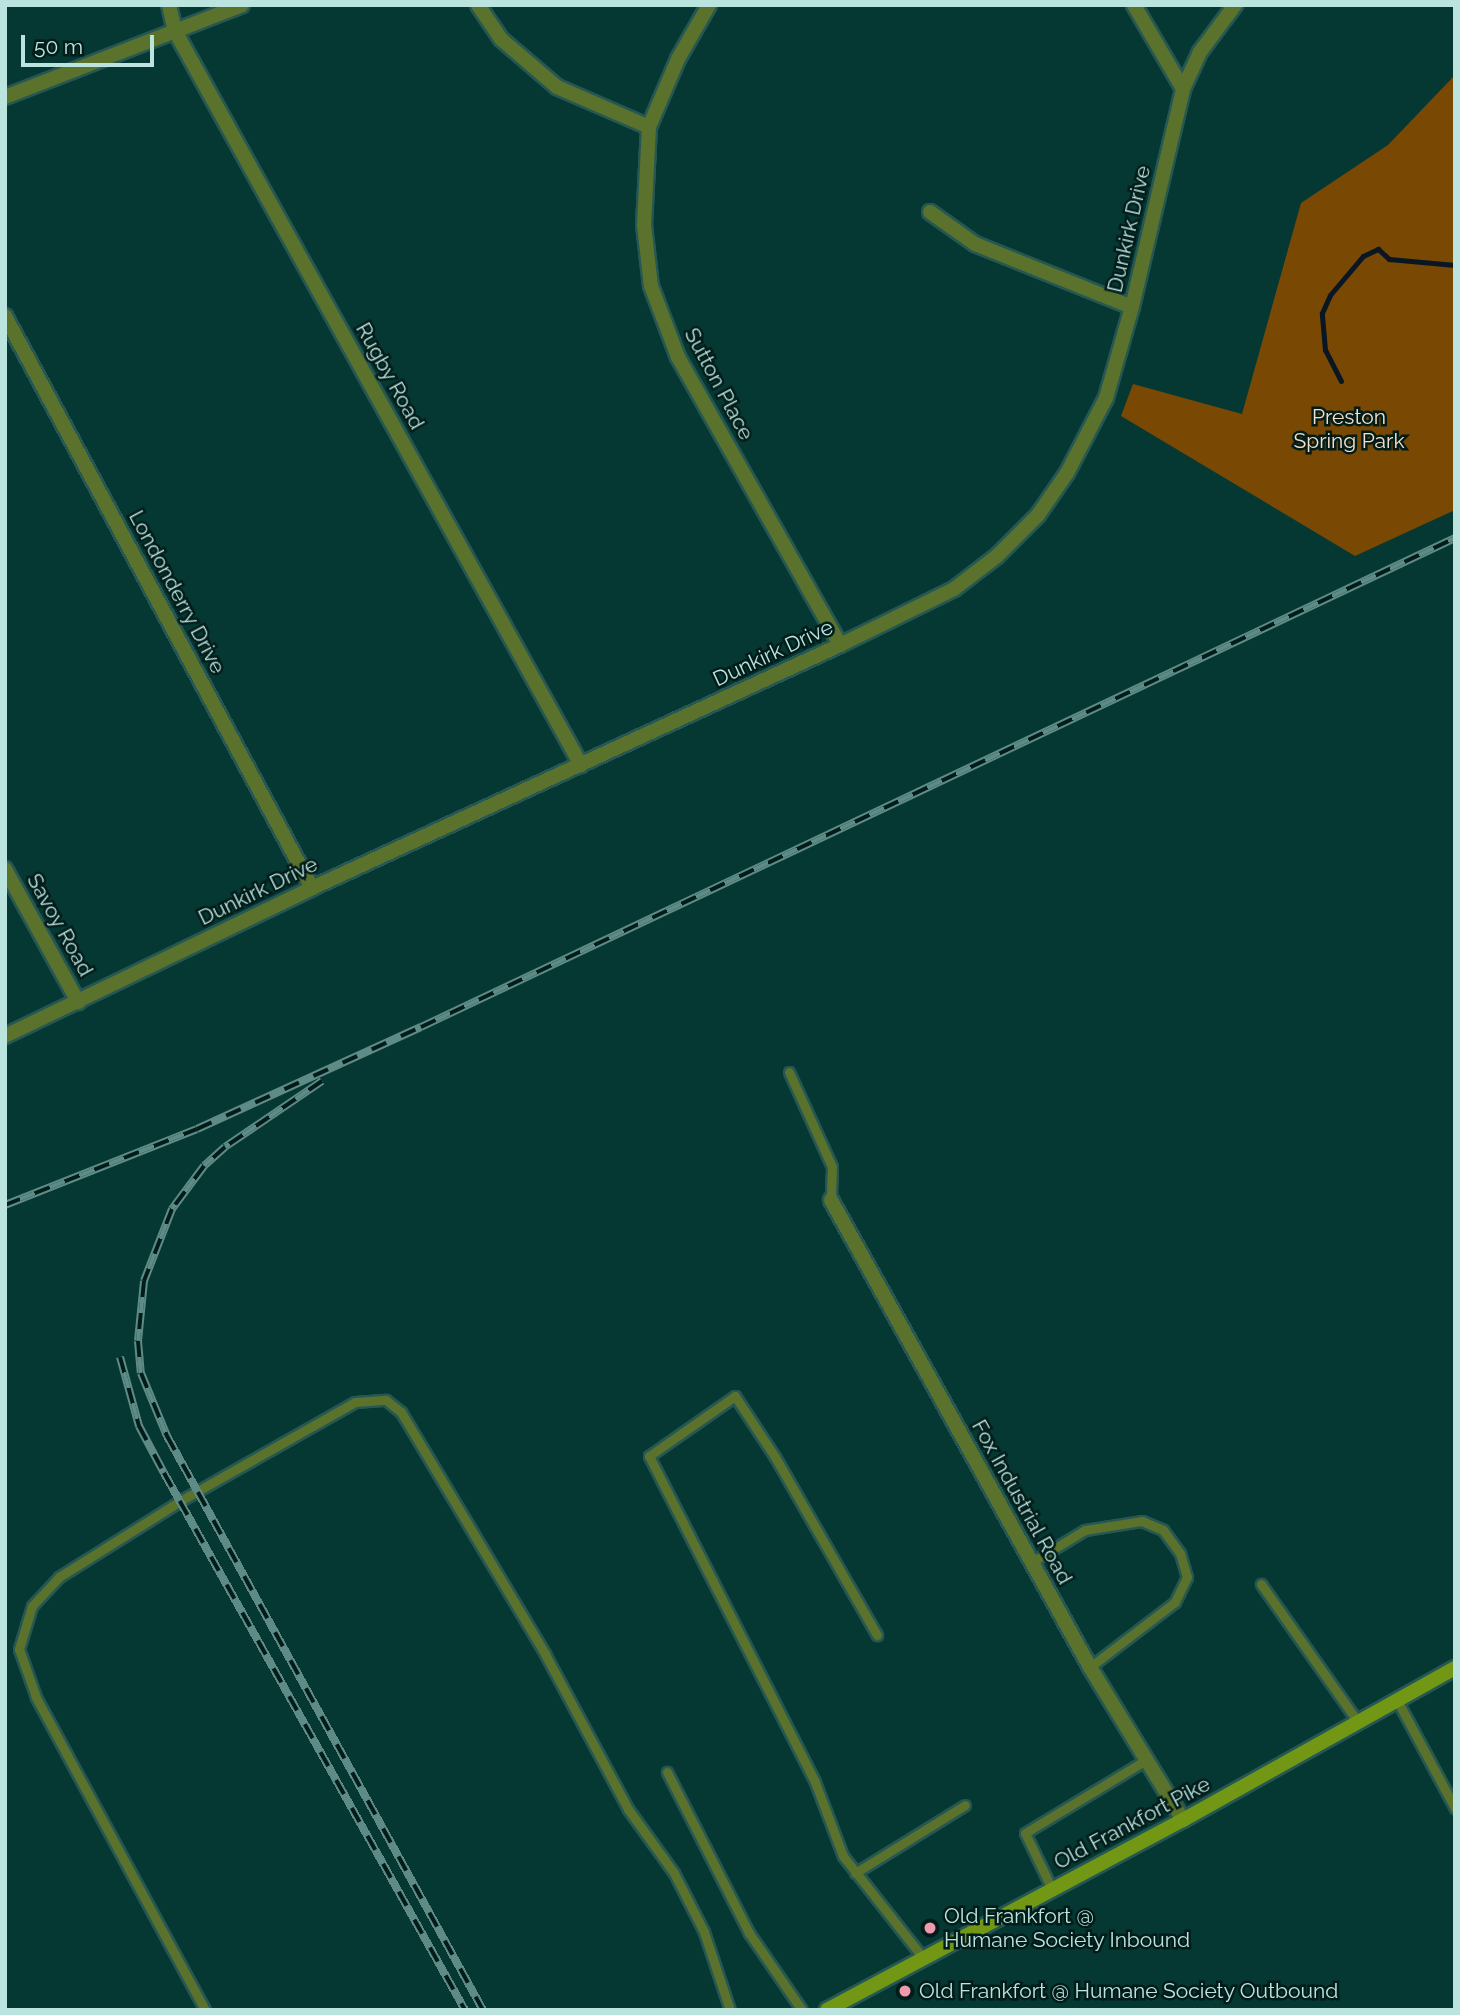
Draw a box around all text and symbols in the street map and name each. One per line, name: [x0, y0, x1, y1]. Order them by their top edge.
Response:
scale bar: [24, 21, 158, 65]
text: 50 m: [34, 34, 83, 59]
street label: Dunkirk Drive: [1102, 163, 1156, 295]
street label: Rugby Road: [350, 318, 430, 434]
street label: Sutton Place: [679, 324, 759, 444]
park label: Preston Spring Park: [1293, 404, 1405, 454]
street label: Londonderry Drive: [123, 506, 231, 678]
street label: Dunkirk Drive: [709, 614, 837, 692]
street label: Dunkirk Drive: [194, 851, 322, 931]
street label: Savoy Road: [21, 869, 99, 981]
street label: Fox Industrial Road: [966, 1415, 1078, 1589]
street label: Old Frankfort Pike: [1050, 1771, 1214, 1875]
place label: Old Frankfort @ Humane Society Inbound: [944, 1903, 1191, 1953]
marker: Old Frankfort @ Humane Society Inbound: [922, 1920, 938, 1936]
place label: Old Frankfort @ Humane Society Outbound: [919, 1978, 1339, 2004]
marker: Old Frankfort @ Humane Society Outbound: [897, 1983, 913, 1999]

